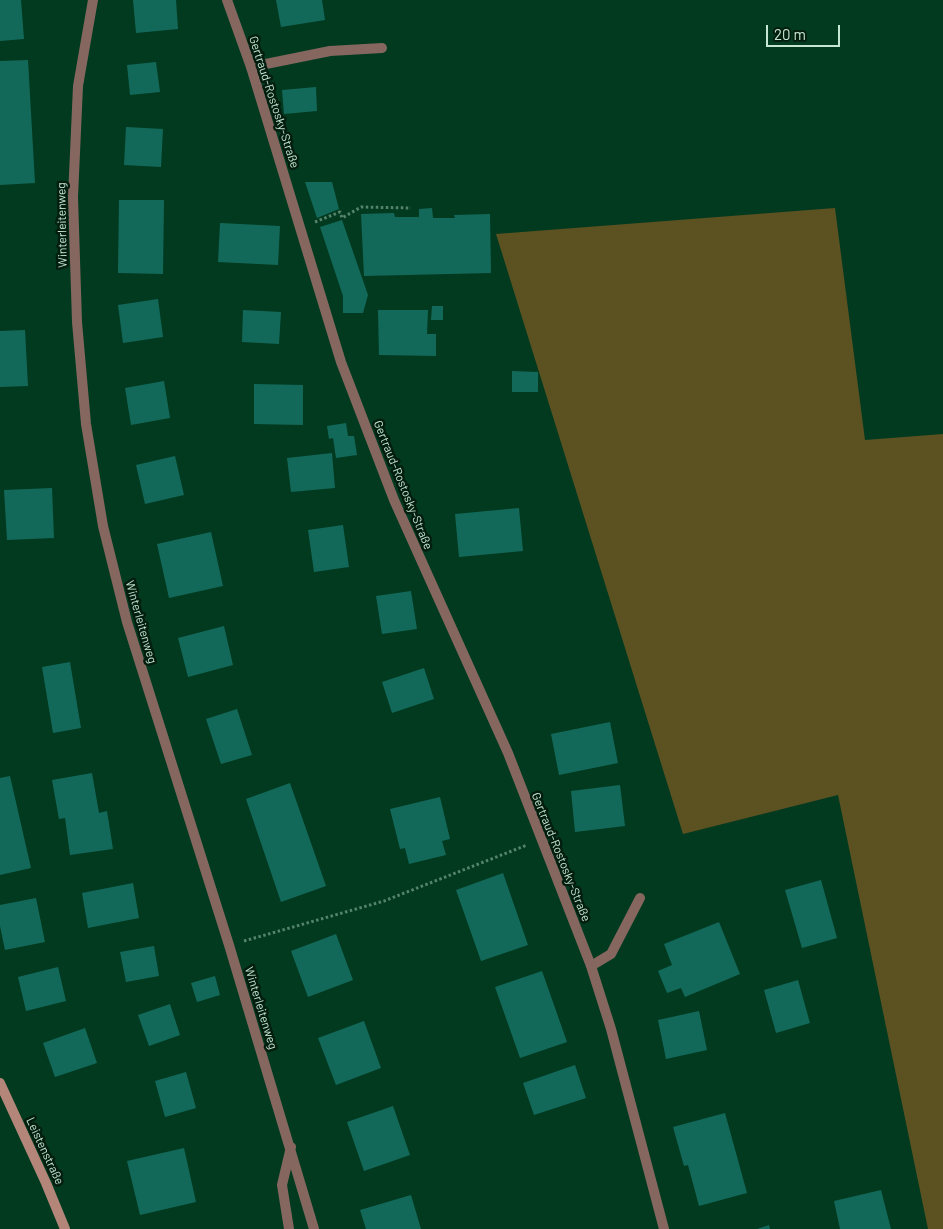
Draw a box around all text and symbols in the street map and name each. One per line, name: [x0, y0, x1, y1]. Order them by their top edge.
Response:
scale bar: [768, 15, 842, 47]
text: 20 m: [774, 25, 806, 43]
street label: Gertraud-Rostosky-Straße: [246, 34, 302, 170]
street label: Winterleitenweg: [54, 182, 70, 268]
street label: Gertraud-Rostosky-Straße: [370, 418, 436, 552]
street label: Winterleitenweg: [122, 579, 160, 665]
street label: Gertraud-Rostosky-Straße: [528, 790, 594, 924]
street label: Winterleitenweg: [242, 965, 280, 1051]
street label: Leistenstraße: [23, 1115, 67, 1187]

